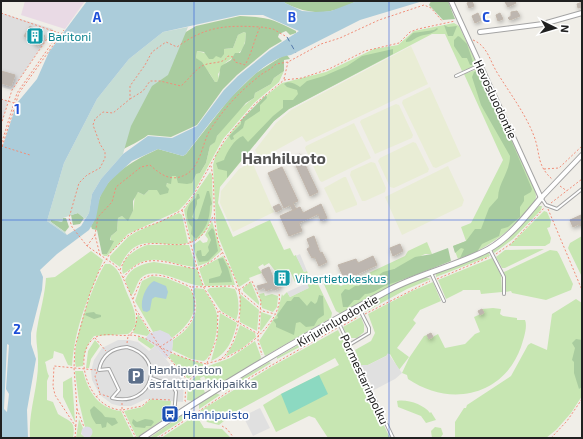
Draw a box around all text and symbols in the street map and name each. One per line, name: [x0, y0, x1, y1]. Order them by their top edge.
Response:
north arrow: [535, 8, 575, 48]
text: A: [93, 9, 102, 25]
text: B: [288, 9, 296, 25]
text: C: [482, 9, 490, 25]
text: N: [559, 24, 572, 33]
building icon: Baritoni: [25, 26, 45, 46]
place label: Baritoni: [48, 29, 91, 43]
street label: Hevosluodontie: [472, 57, 520, 141]
text: 1: [14, 101, 20, 117]
district label: Hanhiluoto: [242, 148, 326, 167]
building icon: Vihertietokeskus: [272, 268, 292, 288]
place label: Vihertietokeskus: [295, 271, 386, 285]
street label: Kirjurinluodontie: [294, 291, 381, 350]
text: 2: [13, 321, 21, 337]
street label: Pormestarinpolku: [338, 332, 392, 426]
place label: Hanhipuiston asfalttiparkkipaikka: [149, 362, 257, 390]
parking icon: Hanhipuiston asfalttiparkkipaikka: [126, 366, 146, 386]
bus stop icon: Hanhipuisto: [160, 404, 180, 424]
place label: Hanhipuisto: [183, 407, 249, 421]

